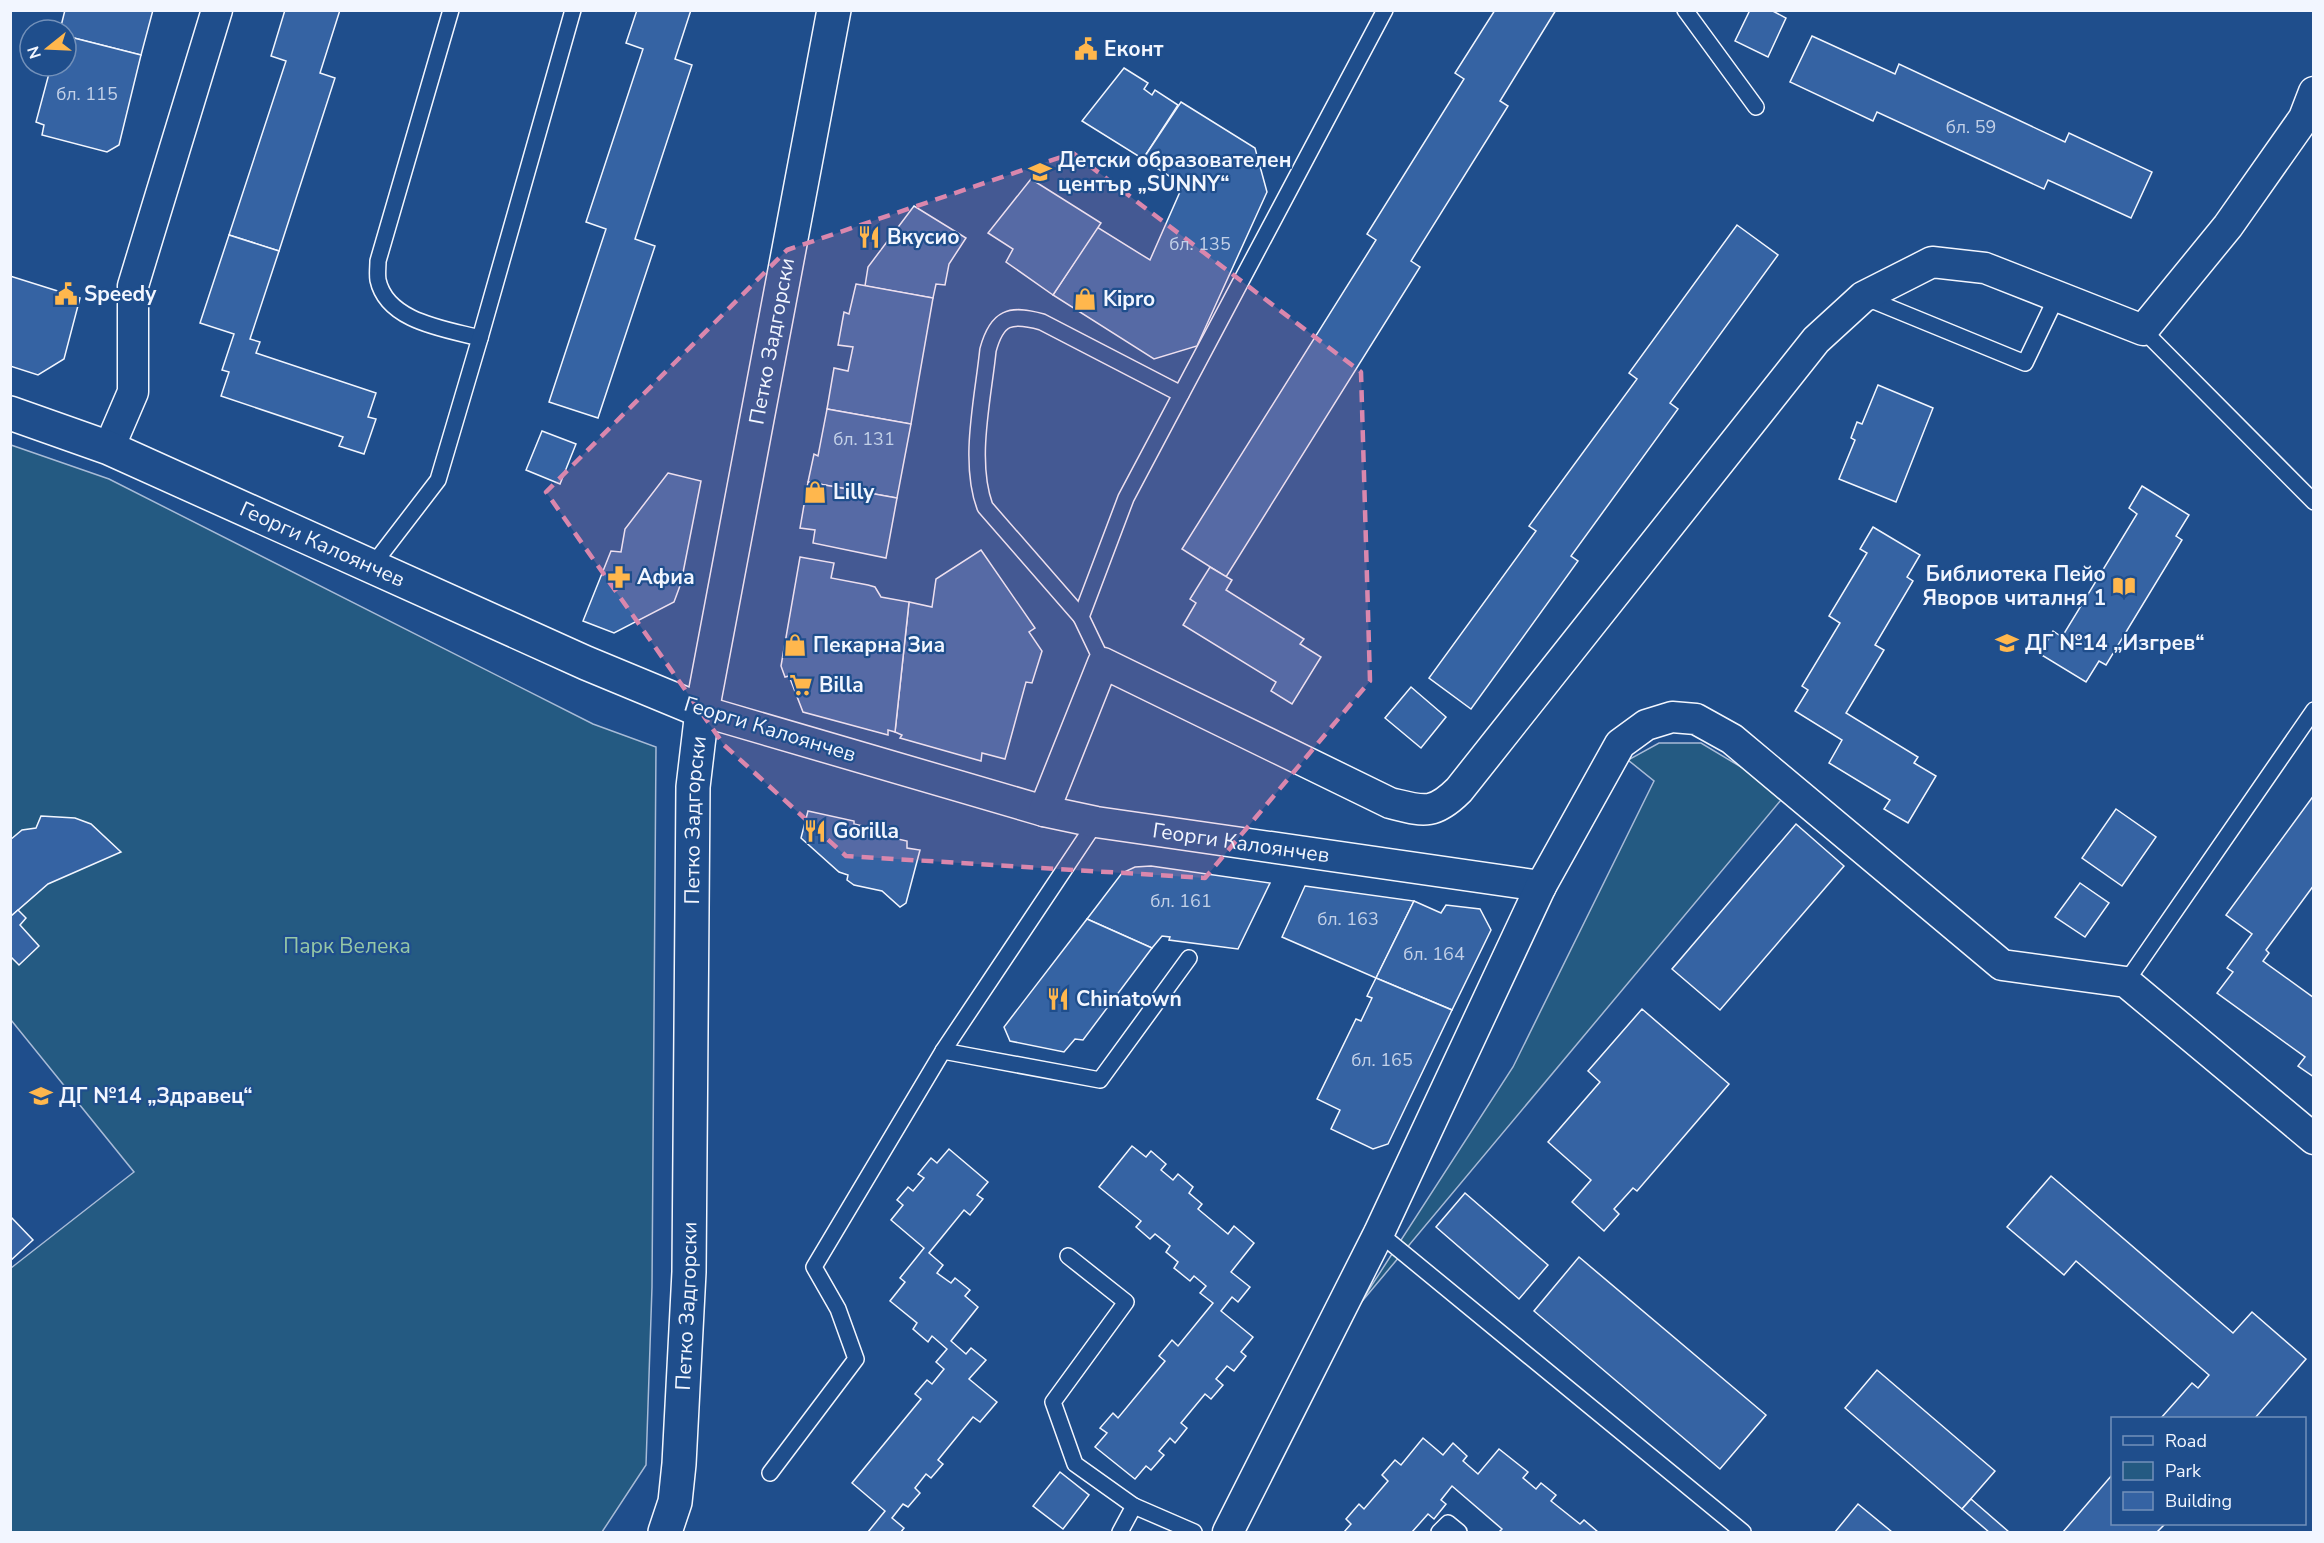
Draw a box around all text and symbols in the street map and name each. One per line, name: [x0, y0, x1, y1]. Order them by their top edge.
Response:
north arrow: [18, 18, 78, 78]
place label: Еконт: [1104, 35, 1163, 63]
public building icon: Еконт: [1073, 36, 1099, 62]
text: N: [22, 43, 47, 61]
house number: бл. 115: [56, 82, 118, 106]
house number: бл. 59: [1946, 115, 1996, 139]
place label: Детски образователен център „SUNNY“: [1058, 146, 1292, 198]
school or university icon: Детски образователен център „SUNNY“: [1027, 159, 1053, 185]
place label: Вкусио: [887, 223, 960, 251]
restaurant icon: Вкусио: [856, 224, 882, 250]
house number: бл. 135: [1169, 232, 1231, 256]
street label: Петко Задгорски: [742, 256, 801, 427]
place label: Speedy: [84, 280, 157, 308]
public building icon: Speedy: [53, 281, 79, 307]
place label: Kipro: [1103, 285, 1155, 313]
shop icon: Kipro: [1072, 286, 1098, 312]
house number: бл. 131: [833, 427, 895, 451]
place label: Lilly: [833, 478, 875, 506]
shop icon: Lilly: [802, 479, 828, 505]
street label: Георги Калоянчев: [235, 495, 409, 594]
place label: Библиотека Пейо Яворов читалня 1: [1923, 560, 2106, 612]
place label: Афиа: [637, 563, 695, 591]
pharmacy icon: Афиа: [606, 564, 632, 590]
library icon: Библиотека Пейо Яворов читалня 1: [2111, 573, 2137, 599]
place label: ДГ №14 „Изгрев“: [2025, 629, 2205, 657]
school or university icon: ДГ №14 „Изгрев“: [1994, 630, 2020, 656]
place label: Пекарна Зиа: [813, 631, 945, 659]
shop icon: Пекарна Зиа: [782, 632, 808, 658]
place label: Billa: [819, 671, 864, 699]
supermarket icon: Billa: [788, 672, 814, 698]
street label: Георги Калоянчев: [681, 690, 859, 768]
street label: Петко Задгорски: [678, 734, 713, 905]
street label: Георги Калоянчев: [1151, 816, 1331, 869]
place label: Gorilla: [833, 817, 899, 845]
restaurant icon: Gorilla: [802, 818, 828, 844]
house number: бл. 161: [1150, 889, 1212, 913]
house number: бл. 163: [1317, 907, 1379, 931]
park label: Парк Велека: [283, 932, 411, 960]
house number: бл. 164: [1403, 942, 1465, 966]
place label: Chinatown: [1076, 985, 1182, 1013]
restaurant icon: Chinatown: [1045, 986, 1071, 1012]
house number: бл. 165: [1351, 1048, 1413, 1072]
place label: ДГ №14 „Здравец“: [59, 1082, 252, 1110]
school or university icon: ДГ №14 „Здравец“: [28, 1083, 54, 1109]
street label: Петко Задгорски: [669, 1222, 703, 1391]
legend: [2111, 1417, 2306, 1525]
text: Road: [2165, 1429, 2207, 1453]
text: Park: [2165, 1459, 2202, 1483]
text: Building: [2165, 1489, 2232, 1513]

